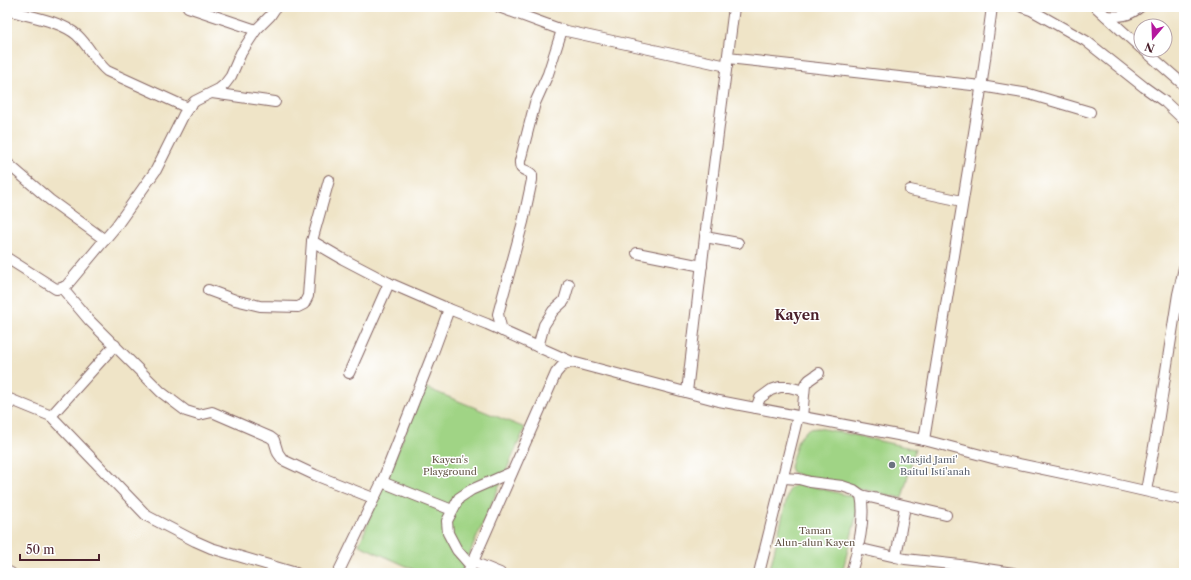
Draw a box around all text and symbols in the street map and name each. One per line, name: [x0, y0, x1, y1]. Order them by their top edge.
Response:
north arrow: [1133, 18, 1173, 58]
text: N: [1143, 39, 1157, 56]
district label: Kayen: [774, 306, 820, 324]
park label: Kayen's Playground: [423, 453, 477, 478]
place label: Masjid Jami' Baitul Isti'anah: [900, 453, 971, 478]
marker: Masjid Jami' Baitul Isti'anah: [887, 460, 897, 470]
park label: Taman Alun-alun Kayen: [774, 524, 856, 549]
scale bar: [20, 536, 99, 562]
text: 50 m: [26, 542, 55, 557]

